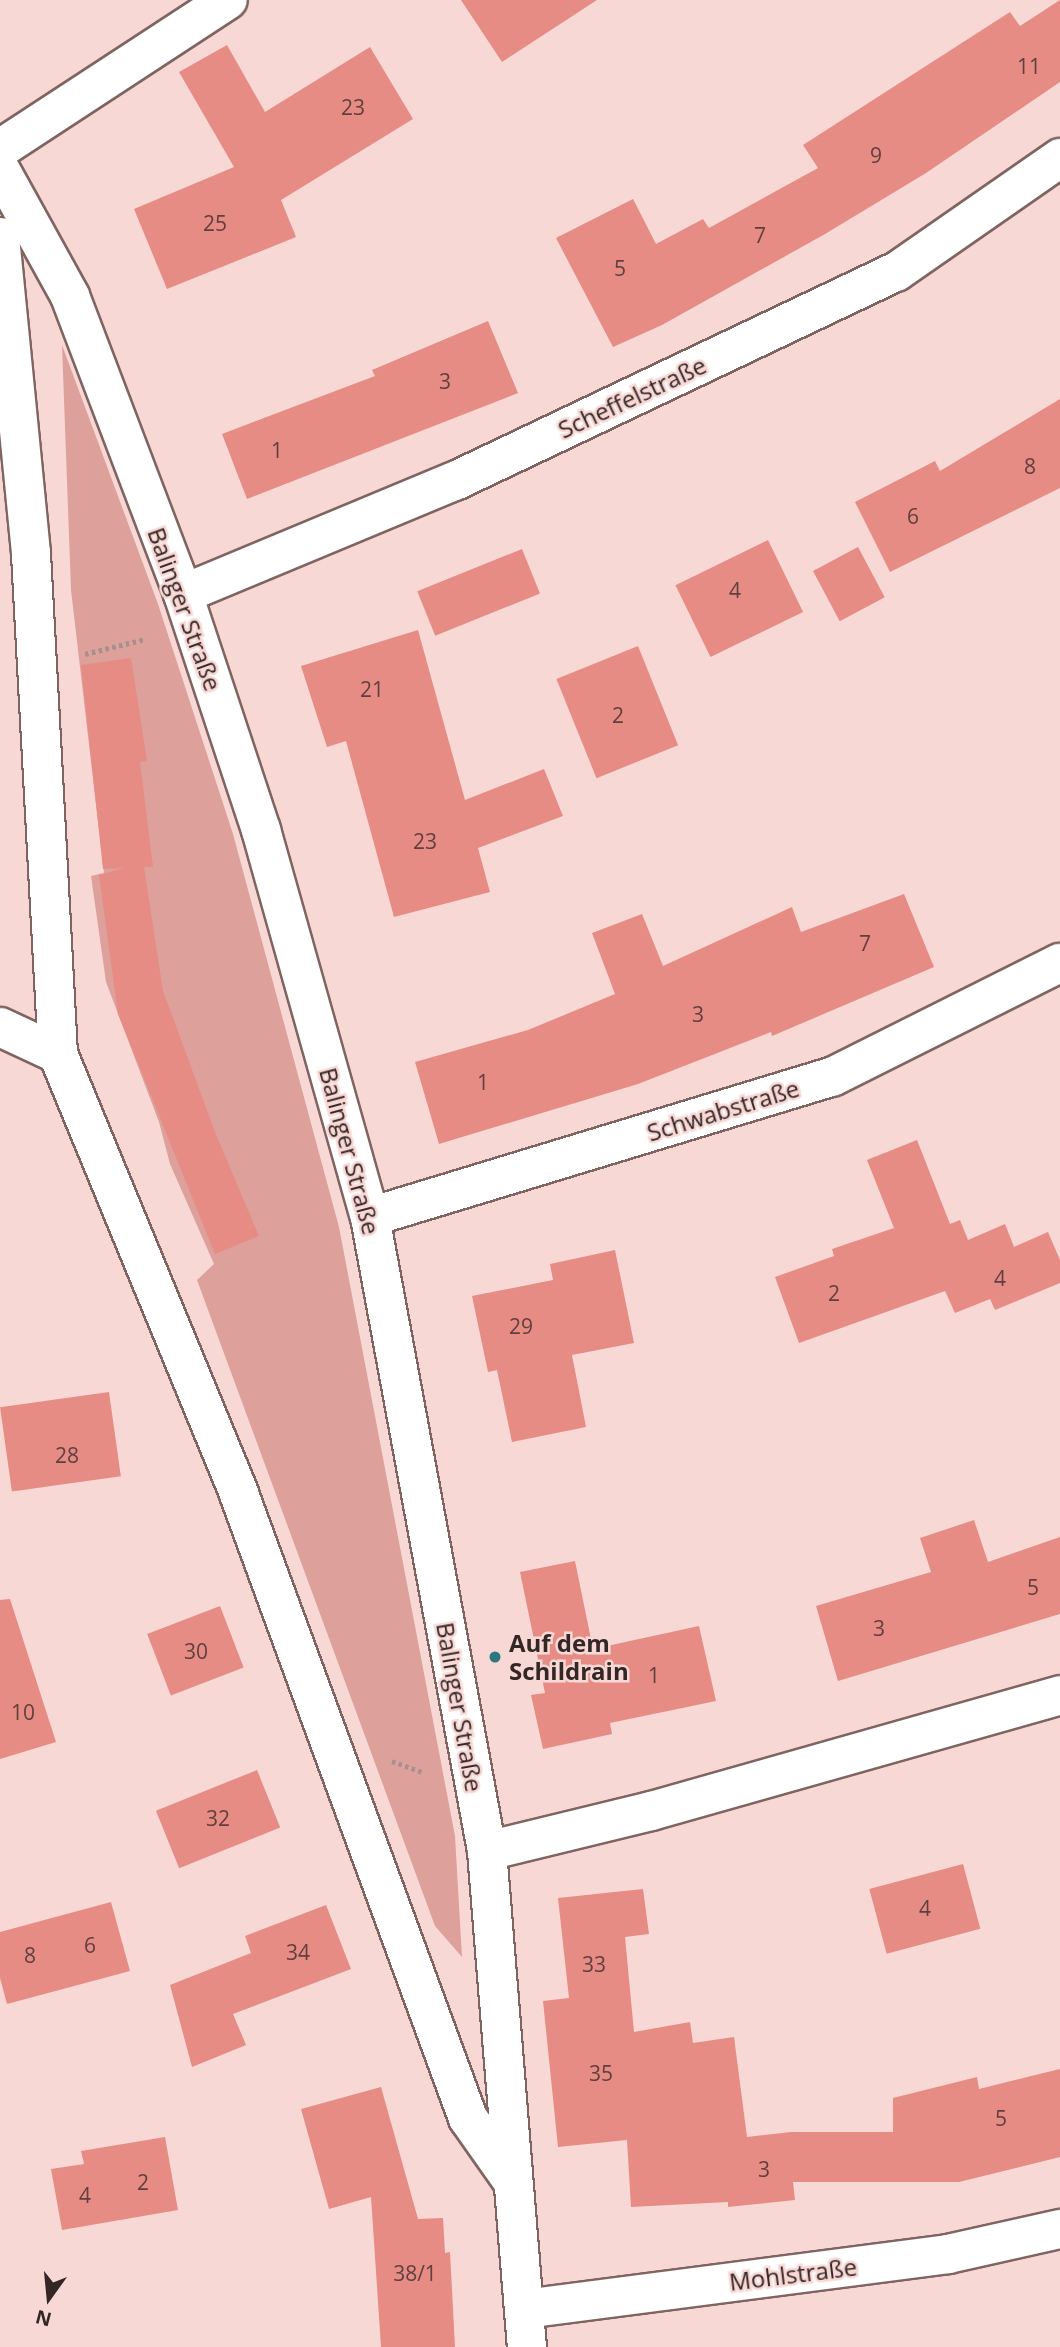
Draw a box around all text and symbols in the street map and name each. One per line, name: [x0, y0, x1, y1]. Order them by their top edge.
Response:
house number: 11: [1017, 53, 1041, 79]
house number: 23: [341, 94, 365, 120]
house number: 9: [870, 142, 882, 168]
house number: 25: [203, 210, 227, 236]
house number: 7: [754, 222, 766, 248]
house number: 5: [614, 255, 626, 281]
street label: Scheffelstraße: [553, 350, 711, 444]
house number: 3: [439, 368, 451, 394]
house number: 1: [271, 437, 283, 463]
house number: 8: [1024, 453, 1036, 479]
house number: 6: [907, 503, 919, 529]
street label: Balinger Straße: [142, 523, 228, 695]
house number: 4: [729, 577, 741, 603]
house number: 21: [360, 676, 384, 702]
house number: 2: [612, 702, 624, 728]
house number: 23: [413, 828, 437, 854]
house number: 7: [859, 930, 871, 956]
house number: 3: [692, 1001, 704, 1027]
street label: Balinger Straße: [314, 1064, 386, 1238]
house number: 1: [477, 1069, 489, 1095]
street label: Schwabstraße: [643, 1073, 803, 1147]
house number: 4: [994, 1265, 1006, 1291]
house number: 2: [828, 1280, 840, 1306]
house number: 29: [509, 1313, 533, 1339]
house number: 28: [55, 1442, 79, 1468]
house number: 5: [1027, 1574, 1039, 1600]
house number: 3: [873, 1615, 885, 1641]
street label: Balinger Straße: [431, 1620, 489, 1794]
place label: Auf dem Schildrain: [509, 1629, 629, 1685]
house number: 30: [184, 1638, 208, 1664]
marker: Auf dem Schildrain: [487, 1649, 503, 1665]
house number: 1: [648, 1662, 660, 1688]
house number: 10: [11, 1699, 35, 1725]
house number: 32: [206, 1805, 230, 1831]
house number: 4: [919, 1895, 931, 1921]
house number: 6: [84, 1932, 96, 1958]
house number: 34: [286, 1939, 310, 1965]
house number: 8: [24, 1942, 36, 1968]
house number: 33: [582, 1951, 606, 1977]
house number: 35: [589, 2060, 613, 2086]
house number: 5: [995, 2105, 1007, 2131]
house number: 3: [758, 2156, 770, 2182]
house number: 2: [137, 2169, 149, 2195]
house number: 4: [79, 2182, 91, 2208]
street label: Mohlstraße: [728, 2252, 858, 2296]
house number: 38/1: [393, 2260, 437, 2286]
north arrow: [14, 2263, 84, 2333]
text: N: [33, 2304, 54, 2333]

